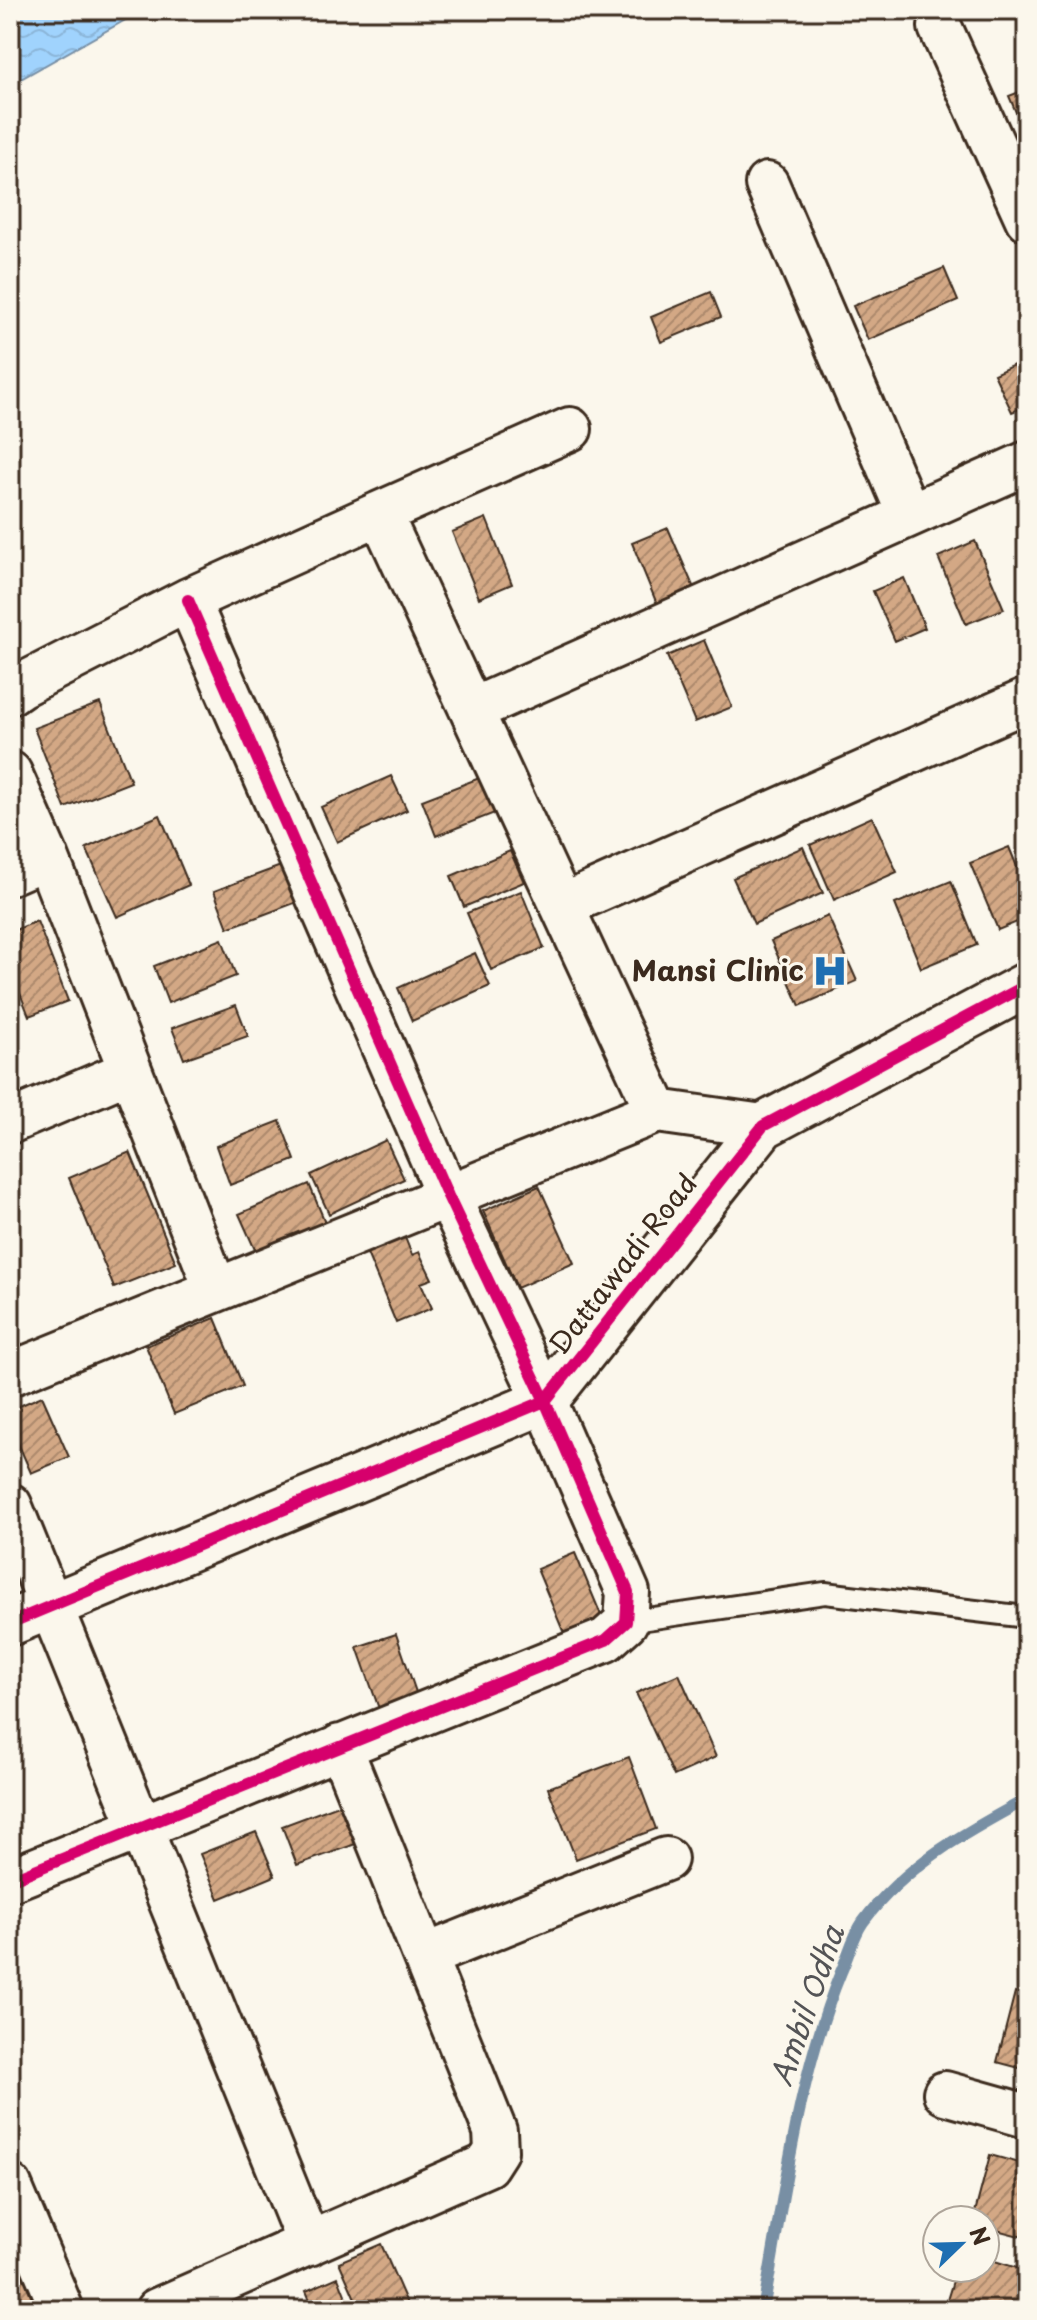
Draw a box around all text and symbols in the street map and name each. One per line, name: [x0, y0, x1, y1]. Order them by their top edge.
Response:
place label: Mansi Clinic: [632, 948, 804, 991]
hospital icon: Mansi Clinic: [811, 952, 849, 990]
street label: Dattawadi Road: [537, 1163, 706, 1363]
water label: Ambil Odha: [757, 1918, 854, 2091]
north arrow: [921, 2204, 1001, 2284]
text: N: [962, 2221, 999, 2250]

